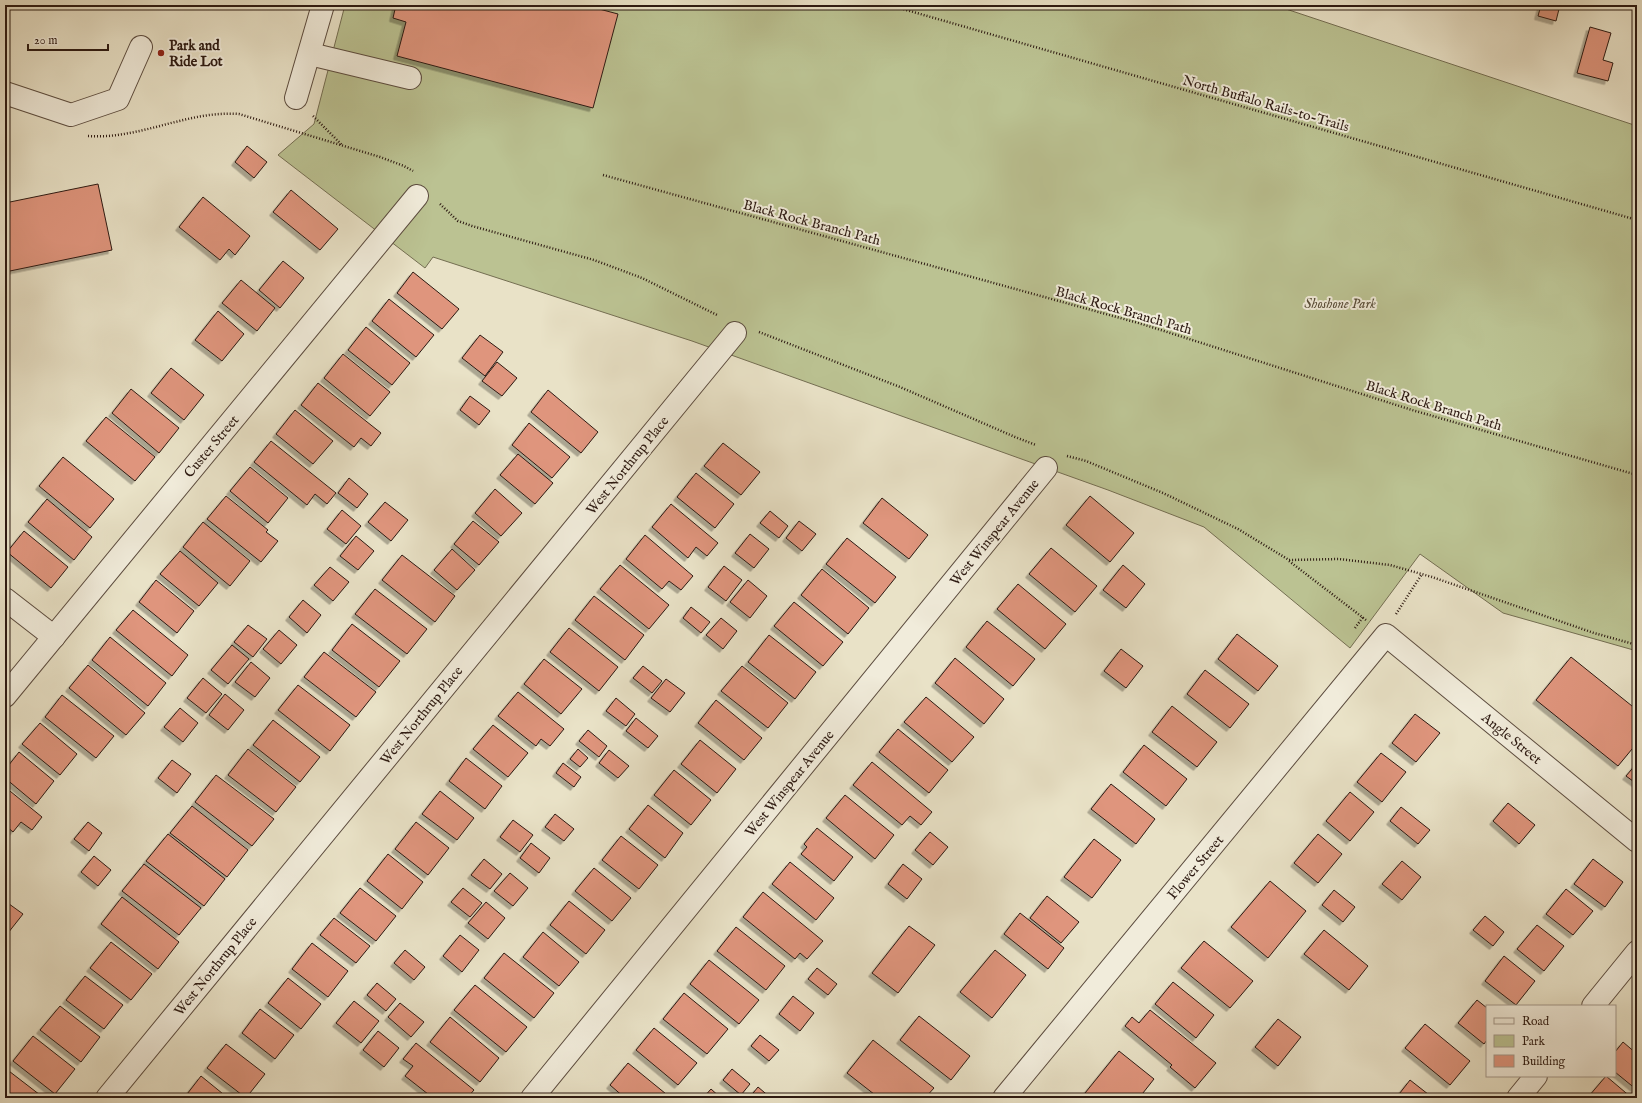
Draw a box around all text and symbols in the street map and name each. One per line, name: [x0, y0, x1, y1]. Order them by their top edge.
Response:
scale bar: [28, 26, 108, 52]
text: 20 m: [34, 33, 57, 48]
place label: Park and Ride Lot: [169, 37, 223, 71]
marker: Park and Ride Lot: [156, 48, 166, 58]
street label: North Buffalo Rails-to-Trails: [1180, 72, 1351, 136]
street label: Black Rock Branch Path: [741, 196, 883, 250]
street label: Black Rock Branch Path: [1053, 283, 1195, 339]
park label: Shoshone Park: [1304, 295, 1376, 313]
street label: Black Rock Branch Path: [1364, 377, 1504, 435]
street label: Custer Street: [180, 411, 243, 482]
street label: West Northrup Place: [582, 412, 673, 519]
street label: West Winspear Avenue: [946, 475, 1044, 590]
street label: West Northrup Place: [376, 662, 467, 769]
street label: Angle Street: [1477, 708, 1545, 769]
street label: West Winspear Avenue: [741, 726, 839, 841]
street label: Flower Street: [1164, 832, 1228, 904]
street label: West Northrup Place: [170, 913, 261, 1020]
legend: [1486, 1005, 1616, 1077]
text: Road: [1522, 1014, 1550, 1029]
text: Park: [1522, 1034, 1545, 1049]
text: Building: [1522, 1054, 1566, 1069]

